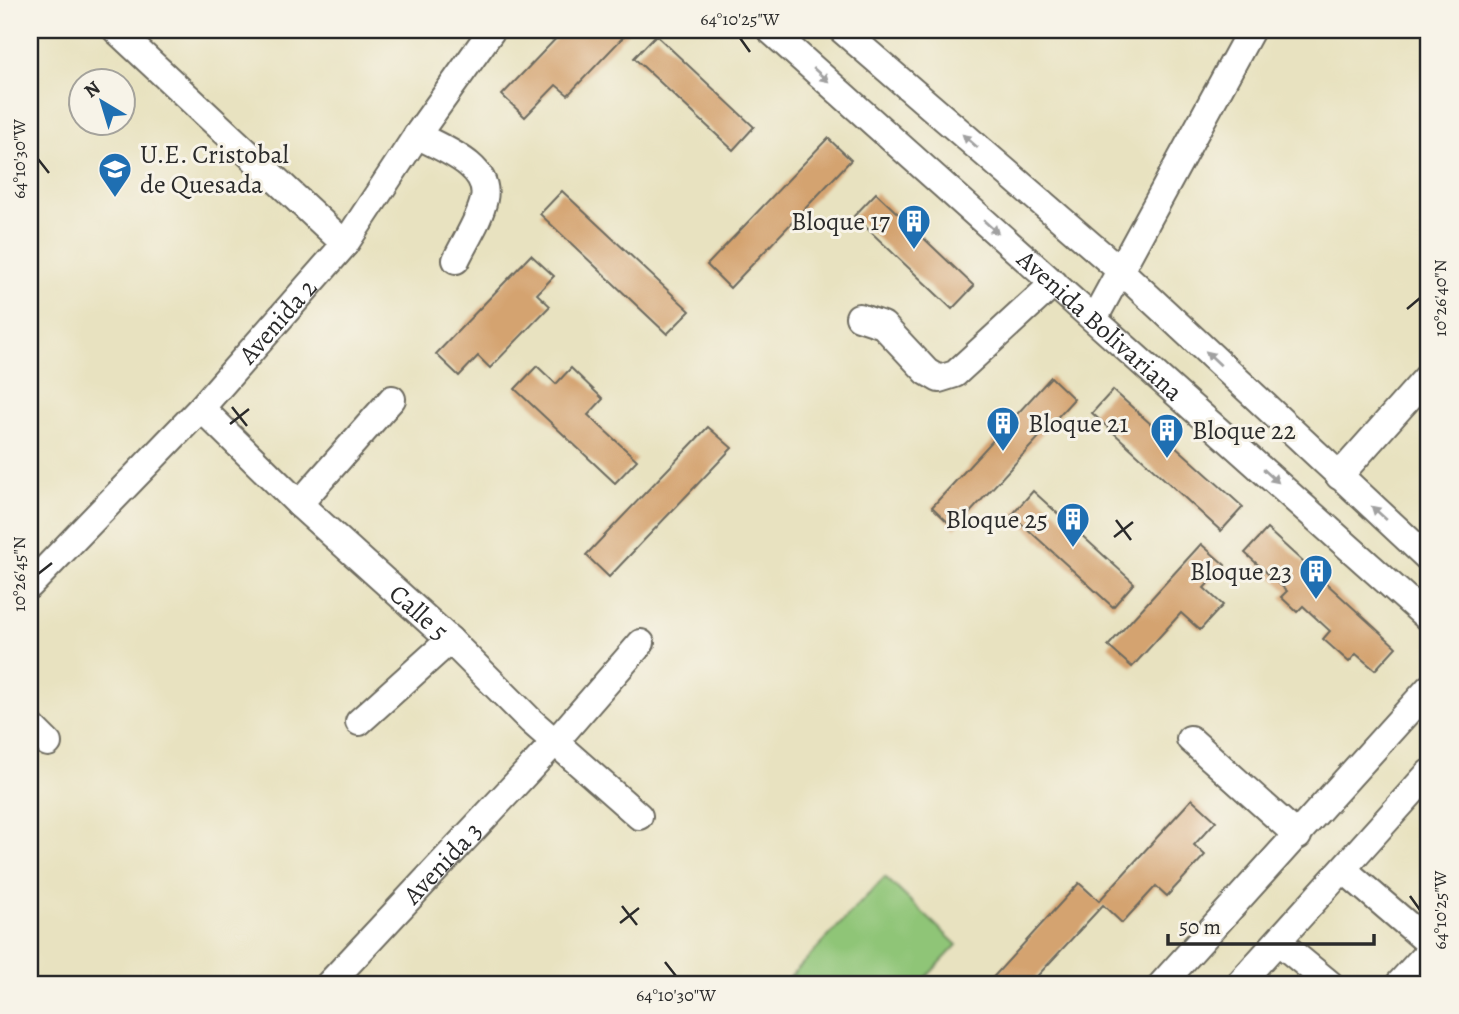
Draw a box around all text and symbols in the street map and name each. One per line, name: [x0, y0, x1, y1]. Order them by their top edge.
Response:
text: 64°10'25"W: [700, 7, 780, 31]
north arrow: [66, 66, 136, 136]
one-way arrow: [812, 67, 830, 83]
text: N: [79, 75, 106, 104]
text: 64°10'30"W: [7, 119, 31, 199]
one-way arrow: [961, 133, 979, 149]
place label: U.E. Cristobal de Quesada: [140, 137, 289, 202]
school or university icon: U.E. Cristobal de Quesada: [96, 150, 134, 199]
building icon: Bloque 17: [895, 202, 933, 251]
place label: Bloque 17: [791, 204, 890, 239]
one-way arrow: [982, 219, 1000, 235]
street label: Avenida Bolivariana: [1009, 241, 1190, 409]
text: 10°26'40"N: [1428, 259, 1452, 337]
street label: Avenida 2: [230, 271, 325, 372]
one-way arrow: [1205, 350, 1222, 366]
building icon: Bloque 21: [984, 404, 1022, 453]
place label: Bloque 21: [1028, 406, 1128, 441]
building icon: Bloque 22: [1148, 411, 1186, 460]
place label: Bloque 22: [1192, 413, 1296, 448]
one-way arrow: [1262, 467, 1279, 483]
building icon: Bloque 25: [1054, 500, 1092, 549]
place label: Bloque 25: [945, 502, 1048, 537]
one-way arrow: [1370, 505, 1388, 521]
text: 10°26'45"N: [7, 536, 31, 612]
building icon: Bloque 23: [1297, 552, 1335, 601]
place label: Bloque 23: [1190, 554, 1292, 589]
street label: Calle 5: [382, 577, 456, 649]
street label: Avenida 3: [395, 814, 490, 913]
text: 64°10'25"W: [1428, 870, 1452, 950]
scale bar: [1168, 902, 1375, 946]
text: 50 m: [1179, 913, 1221, 941]
text: 64°10'30"W: [636, 983, 716, 1007]

